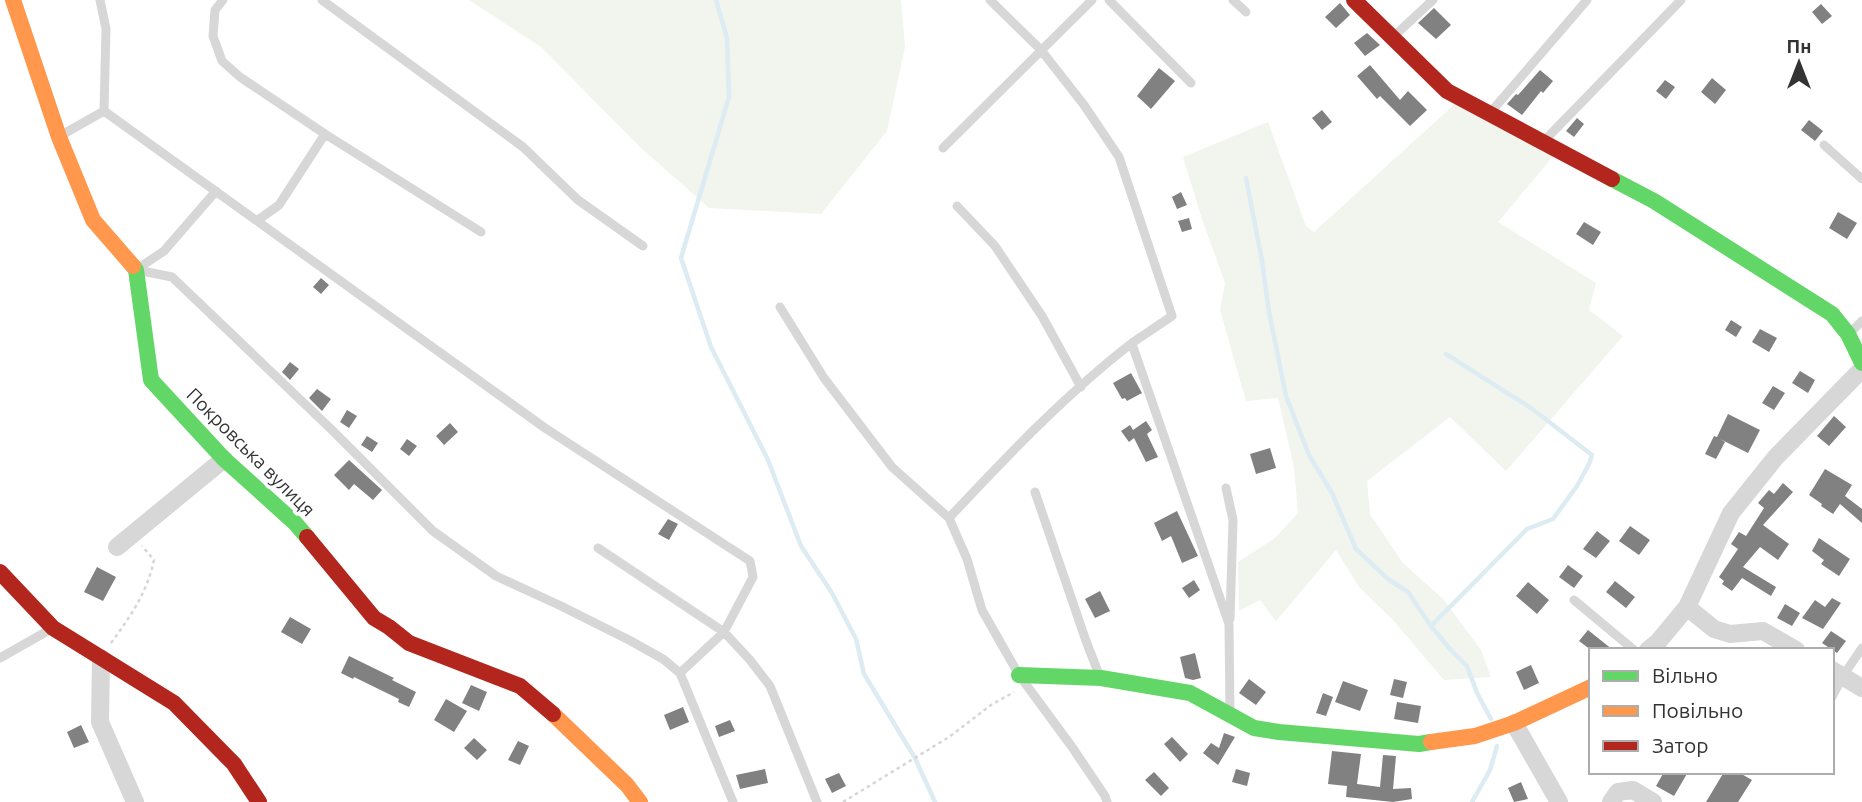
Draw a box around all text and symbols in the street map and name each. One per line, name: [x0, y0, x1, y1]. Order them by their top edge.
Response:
north arrow: [1764, 28, 1834, 98]
text: Пн: [1787, 35, 1811, 57]
street label: Покровська вулиця: [182, 383, 320, 521]
legend: [1589, 648, 1834, 774]
text: Вільно: [1652, 663, 1718, 687]
text: Повільно: [1652, 698, 1743, 722]
text: Затор: [1652, 733, 1708, 757]

